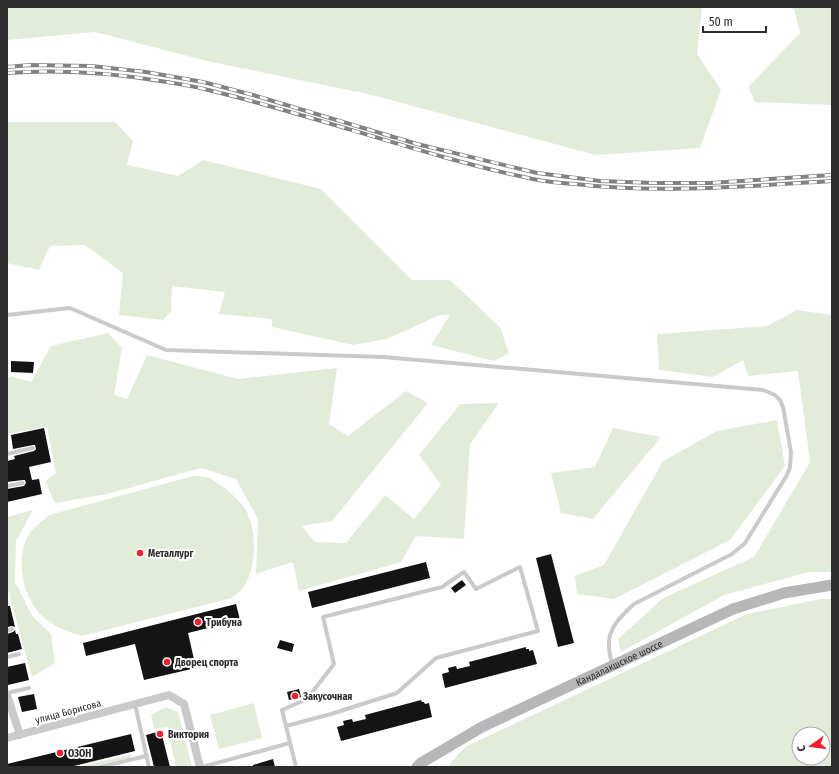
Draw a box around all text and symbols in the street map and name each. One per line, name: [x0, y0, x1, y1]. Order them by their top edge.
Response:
scale bar: [703, 8, 766, 34]
text: 50 m: [709, 15, 733, 29]
marker: Металлург: [135, 548, 145, 558]
place label: Металлург: [148, 548, 193, 560]
marker: Трибуна: [193, 617, 203, 627]
place label: Трибуна: [206, 617, 242, 629]
street label: Кандалакшское шоссе: [574, 638, 665, 689]
marker: Дворец спорта: [162, 657, 172, 667]
place label: Дворец спорта: [174, 657, 238, 669]
marker: Закусочная: [290, 691, 300, 701]
place label: Закусочная: [302, 691, 352, 703]
street label: улица Борисова: [34, 697, 103, 727]
north arrow: [791, 726, 831, 766]
marker: Виктория: [155, 729, 165, 739]
place label: Виктория: [168, 729, 209, 741]
text: С: [795, 744, 809, 753]
marker: ОЗОН: [55, 748, 65, 758]
place label: ОЗОН: [68, 748, 91, 760]

